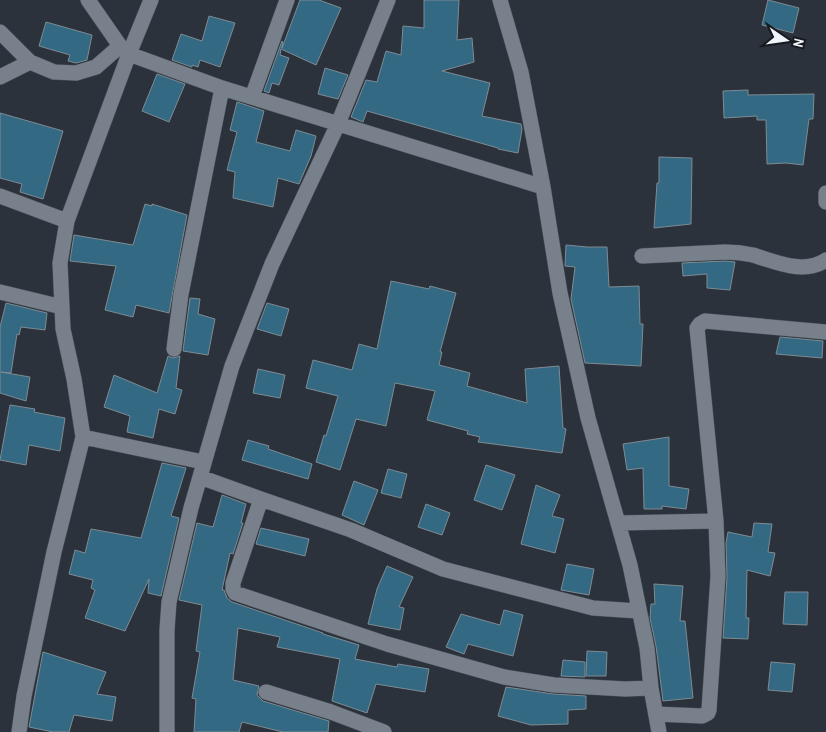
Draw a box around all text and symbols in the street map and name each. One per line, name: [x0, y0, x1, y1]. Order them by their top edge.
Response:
north arrow: [761, 15, 811, 65]
text: N: [789, 37, 808, 49]

